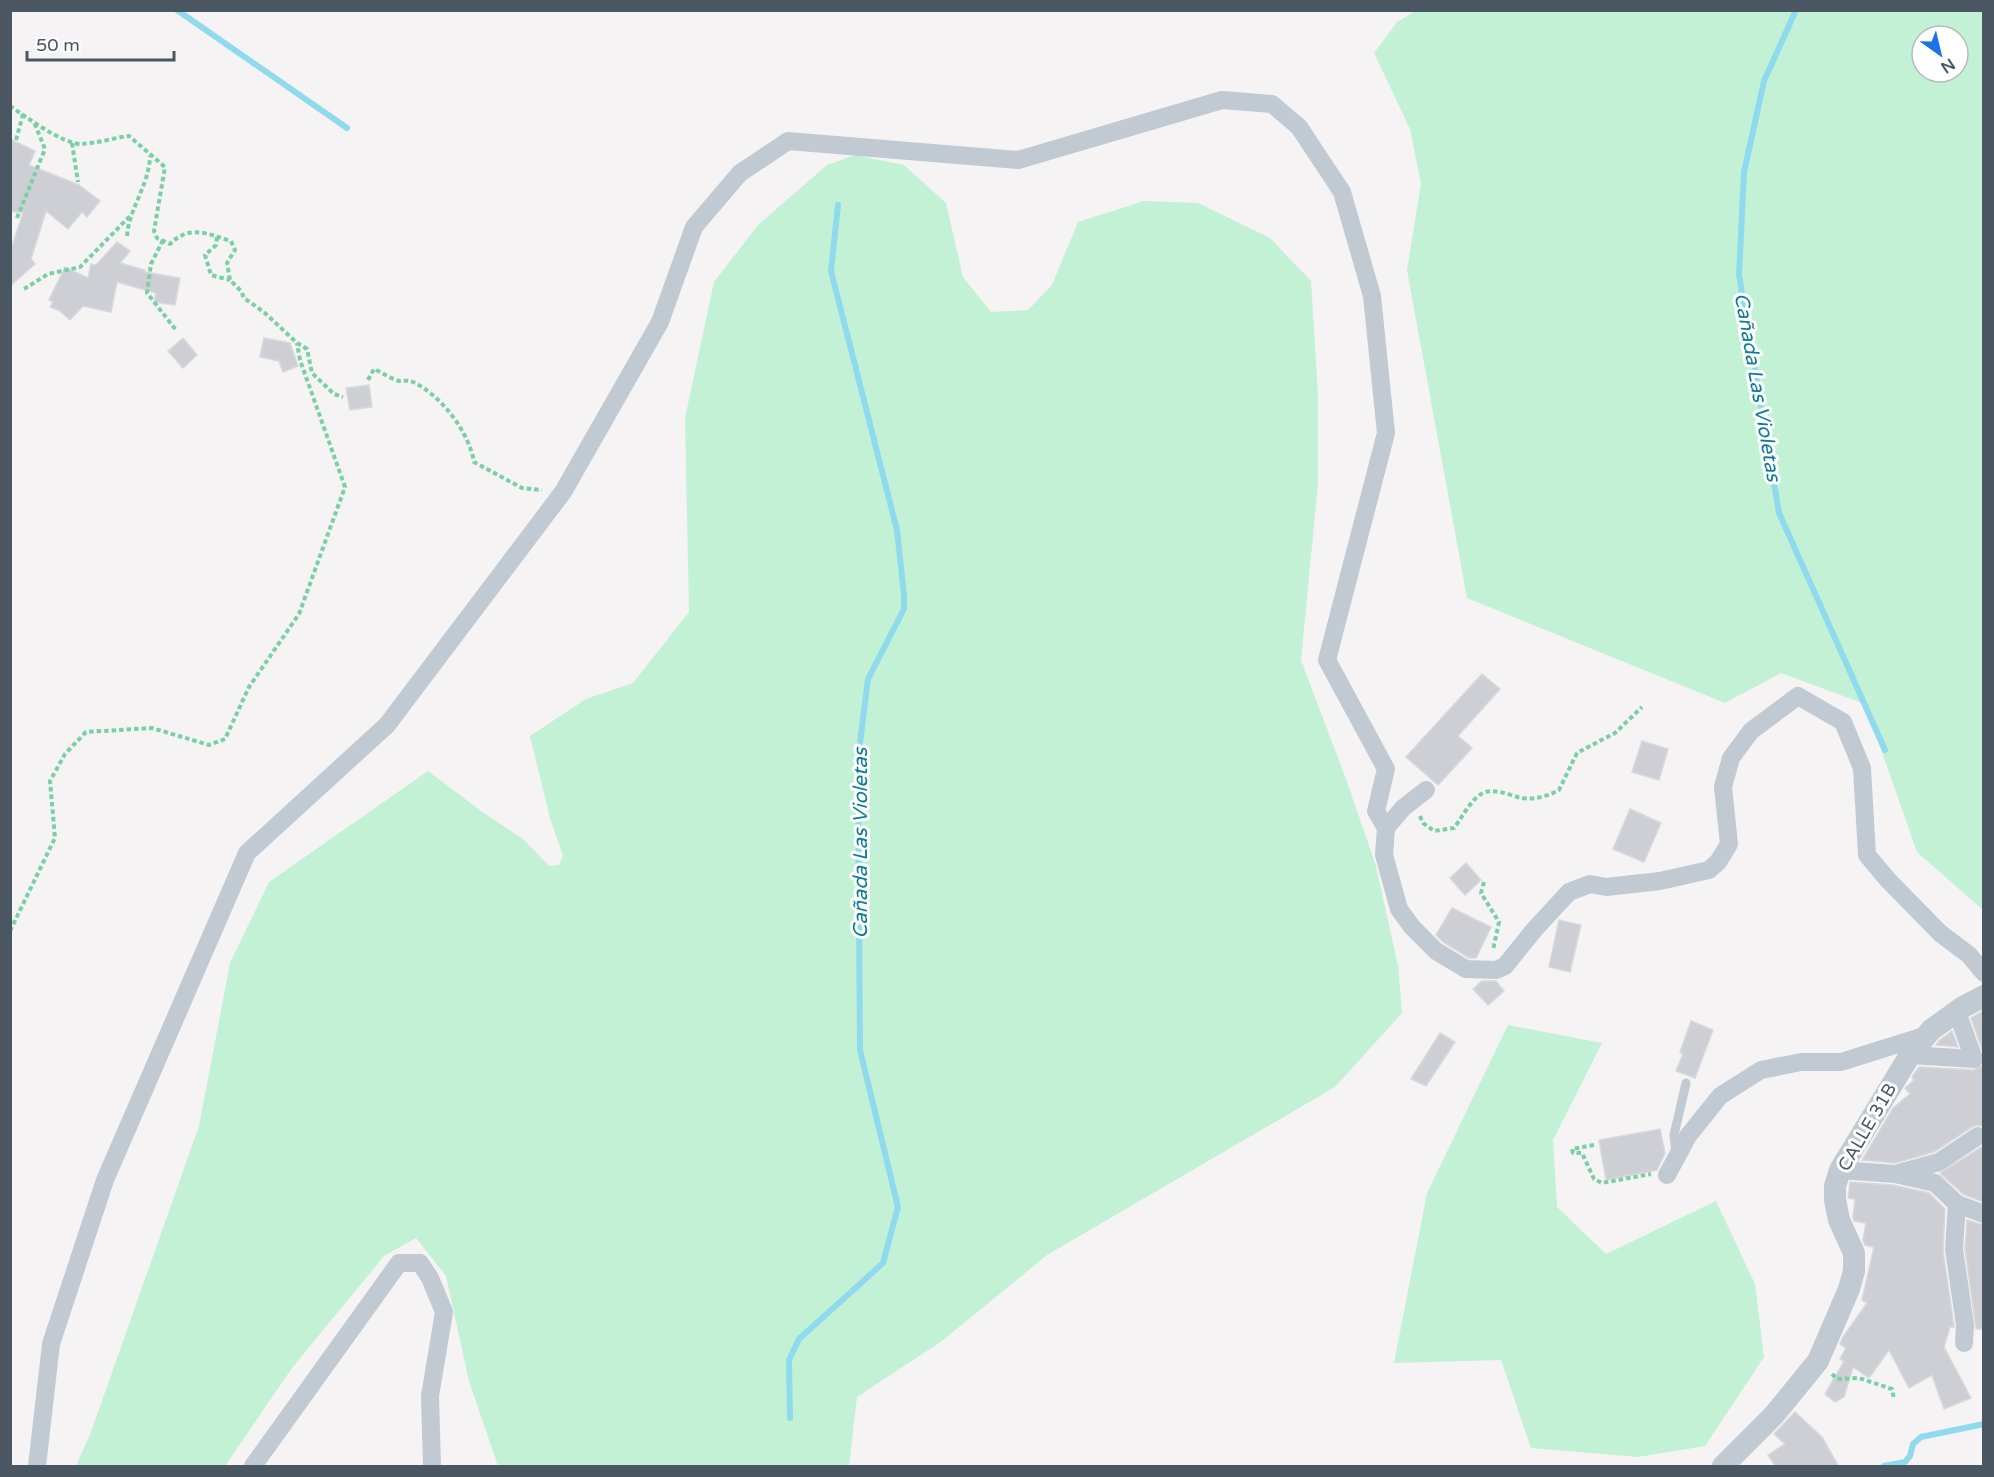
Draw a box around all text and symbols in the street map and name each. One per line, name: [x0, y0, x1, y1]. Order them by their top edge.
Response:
scale bar: [27, 24, 174, 62]
north arrow: [1910, 24, 1970, 84]
text: 50 m: [36, 34, 80, 56]
text: N: [1937, 54, 1959, 77]
water label: Cañada Las Violetas: [1729, 291, 1786, 485]
water label: Cañada Las Violetas: [849, 746, 873, 938]
street label: CALLE 31B: [1833, 1079, 1901, 1175]

